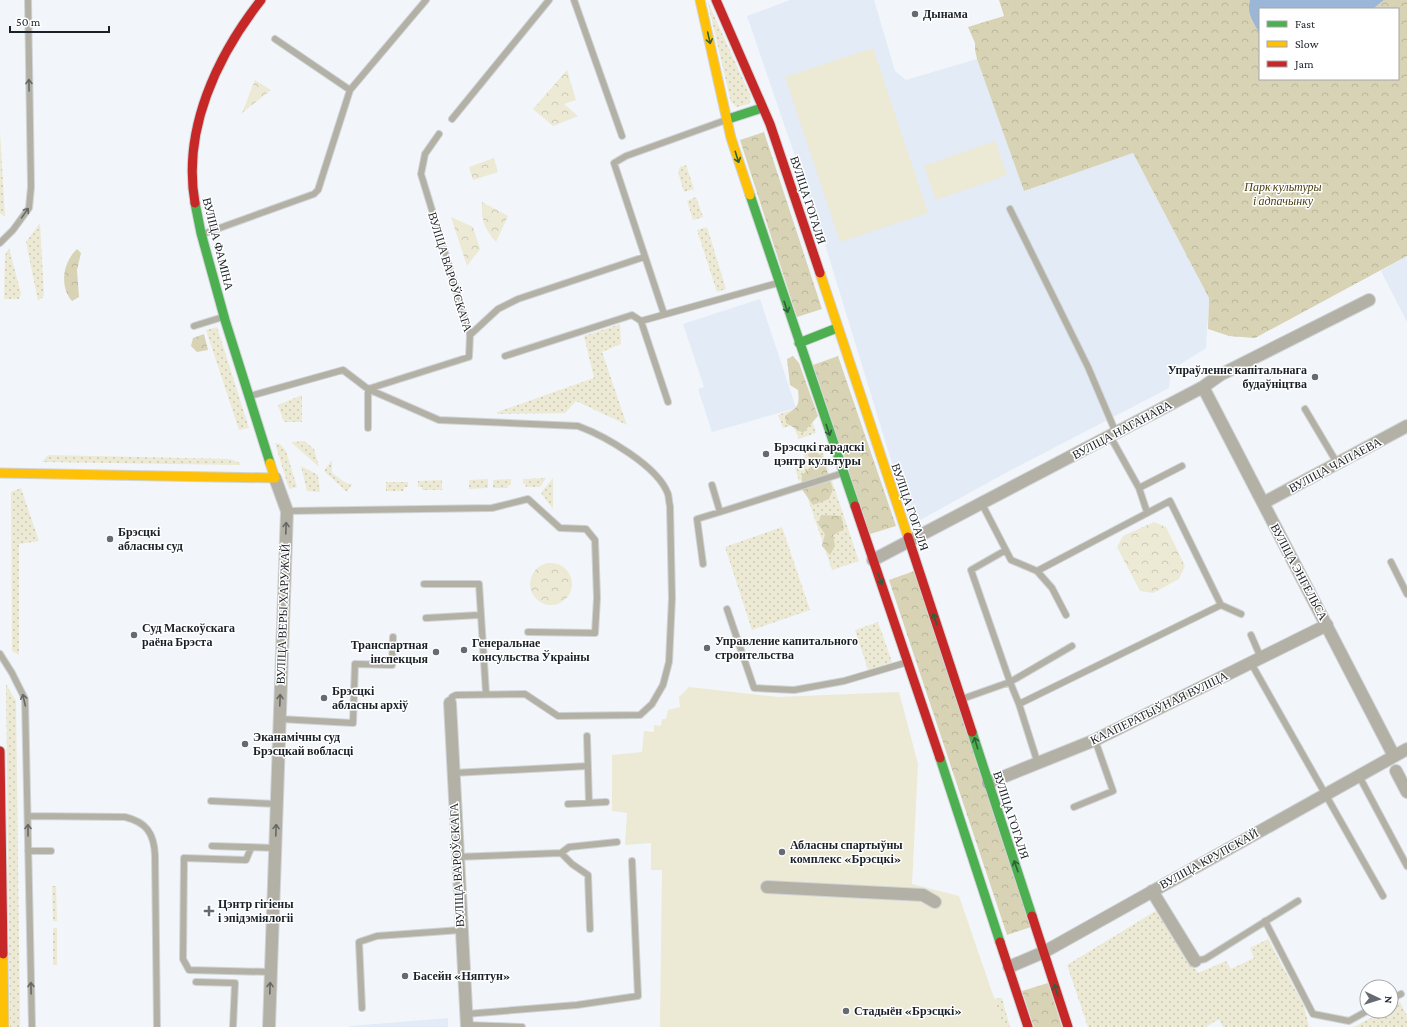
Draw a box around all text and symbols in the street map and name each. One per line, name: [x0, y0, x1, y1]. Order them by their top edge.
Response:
place label: Дынама: [923, 7, 968, 21]
scale bar: [10, 8, 109, 34]
legend: [1259, 8, 1399, 80]
marker: Дынама: [910, 9, 920, 19]
text: 50 m: [16, 15, 41, 29]
text: Fast: [1295, 17, 1316, 31]
one-way arrow: [705, 31, 713, 44]
text: Slow: [1295, 37, 1319, 51]
text: Jam: [1294, 57, 1314, 71]
one-way arrow: [25, 79, 33, 92]
one-way arrow: [734, 150, 741, 163]
street label: ВУЛІЦА ГОГАЛЯ: [787, 154, 829, 246]
park label: Парк культуры і адпачынку: [1243, 180, 1322, 208]
street label: ВУЛІЦА ФАМІНА: [200, 196, 236, 292]
one-way arrow: [21, 208, 29, 219]
street label: ВУЛІЦА ВАРОЎСКАГА: [425, 210, 475, 334]
one-way arrow: [783, 300, 791, 312]
place label: Упраўленне капітальнага будаўніцтва: [1168, 363, 1307, 391]
marker: Упраўленне капітальнага будаўніцтва: [1310, 372, 1320, 382]
street label: ВУЛІЦА НАГАНАВА: [1070, 398, 1174, 462]
one-way arrow: [825, 423, 832, 436]
street label: ВУЛІЦА ЧАПАЕВА: [1286, 435, 1384, 495]
place label: Брэсцкі гарадскі цэнтр культуры: [774, 440, 865, 468]
marker: Брэсцкі гарадскі цэнтр культуры: [761, 449, 771, 459]
street label: ВУЛІЦА ГОГАЛЯ: [888, 461, 932, 553]
street label: ВУЛІЦА ЭНГЕЛЬСА: [1268, 521, 1331, 623]
one-way arrow: [282, 522, 290, 535]
place label: Брэсцкі абласны суд: [118, 525, 183, 553]
marker: Брэсцкі абласны суд: [105, 534, 115, 544]
street label: ВУЛІЦА ВЕРЫ ХАРУЖАЙ: [274, 543, 292, 685]
one-way arrow: [877, 573, 884, 586]
one-way arrow: [931, 614, 939, 626]
place label: Суд Маскоўскага раёна Брэста: [142, 621, 235, 649]
marker: Суд Маскоўскага раёна Брэста: [129, 630, 139, 640]
place label: Управление капитального строительства: [715, 634, 858, 662]
place label: Генеральнае консульства Ўкраіны: [472, 636, 590, 664]
place label: Транспартная інспекцыя: [351, 638, 428, 666]
marker: Управление капитального строительства: [702, 643, 712, 653]
marker: Генеральнае консульства Ўкраіны: [459, 645, 469, 655]
marker: Транспартная інспекцыя: [431, 647, 441, 657]
street label: КААПЕРАТЫЎНАЯ ВУЛІЦА: [1088, 668, 1230, 748]
place label: Брэсцкі абласны архіў: [332, 684, 408, 712]
marker: Брэсцкі абласны архіў: [319, 693, 329, 703]
one-way arrow: [20, 694, 28, 707]
one-way arrow: [277, 694, 284, 707]
place label: Эканамічны суд Брэсцкай вобласці: [253, 730, 354, 758]
one-way arrow: [972, 736, 979, 749]
marker: Эканамічны суд Брэсцкай вобласці: [240, 739, 250, 749]
street label: ВУЛІЦА ГОГАЛЯ: [990, 769, 1032, 861]
street label: ВУЛІЦА ВАРОЎСКАГА: [447, 802, 467, 928]
one-way arrow: [24, 824, 32, 837]
one-way arrow: [272, 824, 280, 837]
street label: ВУЛІЦА КРУПСКАЙ: [1157, 826, 1261, 892]
place label: Абласны спартыўны комплекс «Брэсцкі»: [790, 838, 903, 866]
marker: Абласны спартыўны комплекс «Брэсцкі»: [777, 847, 787, 857]
one-way arrow: [1011, 861, 1019, 873]
place label: Цэнтр гігіены і эпідэміялогіі: [218, 897, 294, 925]
marker: Цэнтр гігіены і эпідэміялогіі: [203, 905, 215, 917]
place label: Басейн «Няптун»: [413, 969, 510, 983]
marker: Басейн «Няптун»: [400, 971, 410, 981]
north arrow: [1359, 979, 1399, 1019]
one-way arrow: [27, 982, 35, 995]
one-way arrow: [267, 982, 274, 995]
one-way arrow: [1052, 984, 1060, 996]
text: N: [1383, 996, 1395, 1004]
place label: Стадыён «Брэсцкі»: [854, 1004, 962, 1018]
marker: Стадыён «Брэсцкі»: [841, 1006, 851, 1016]

